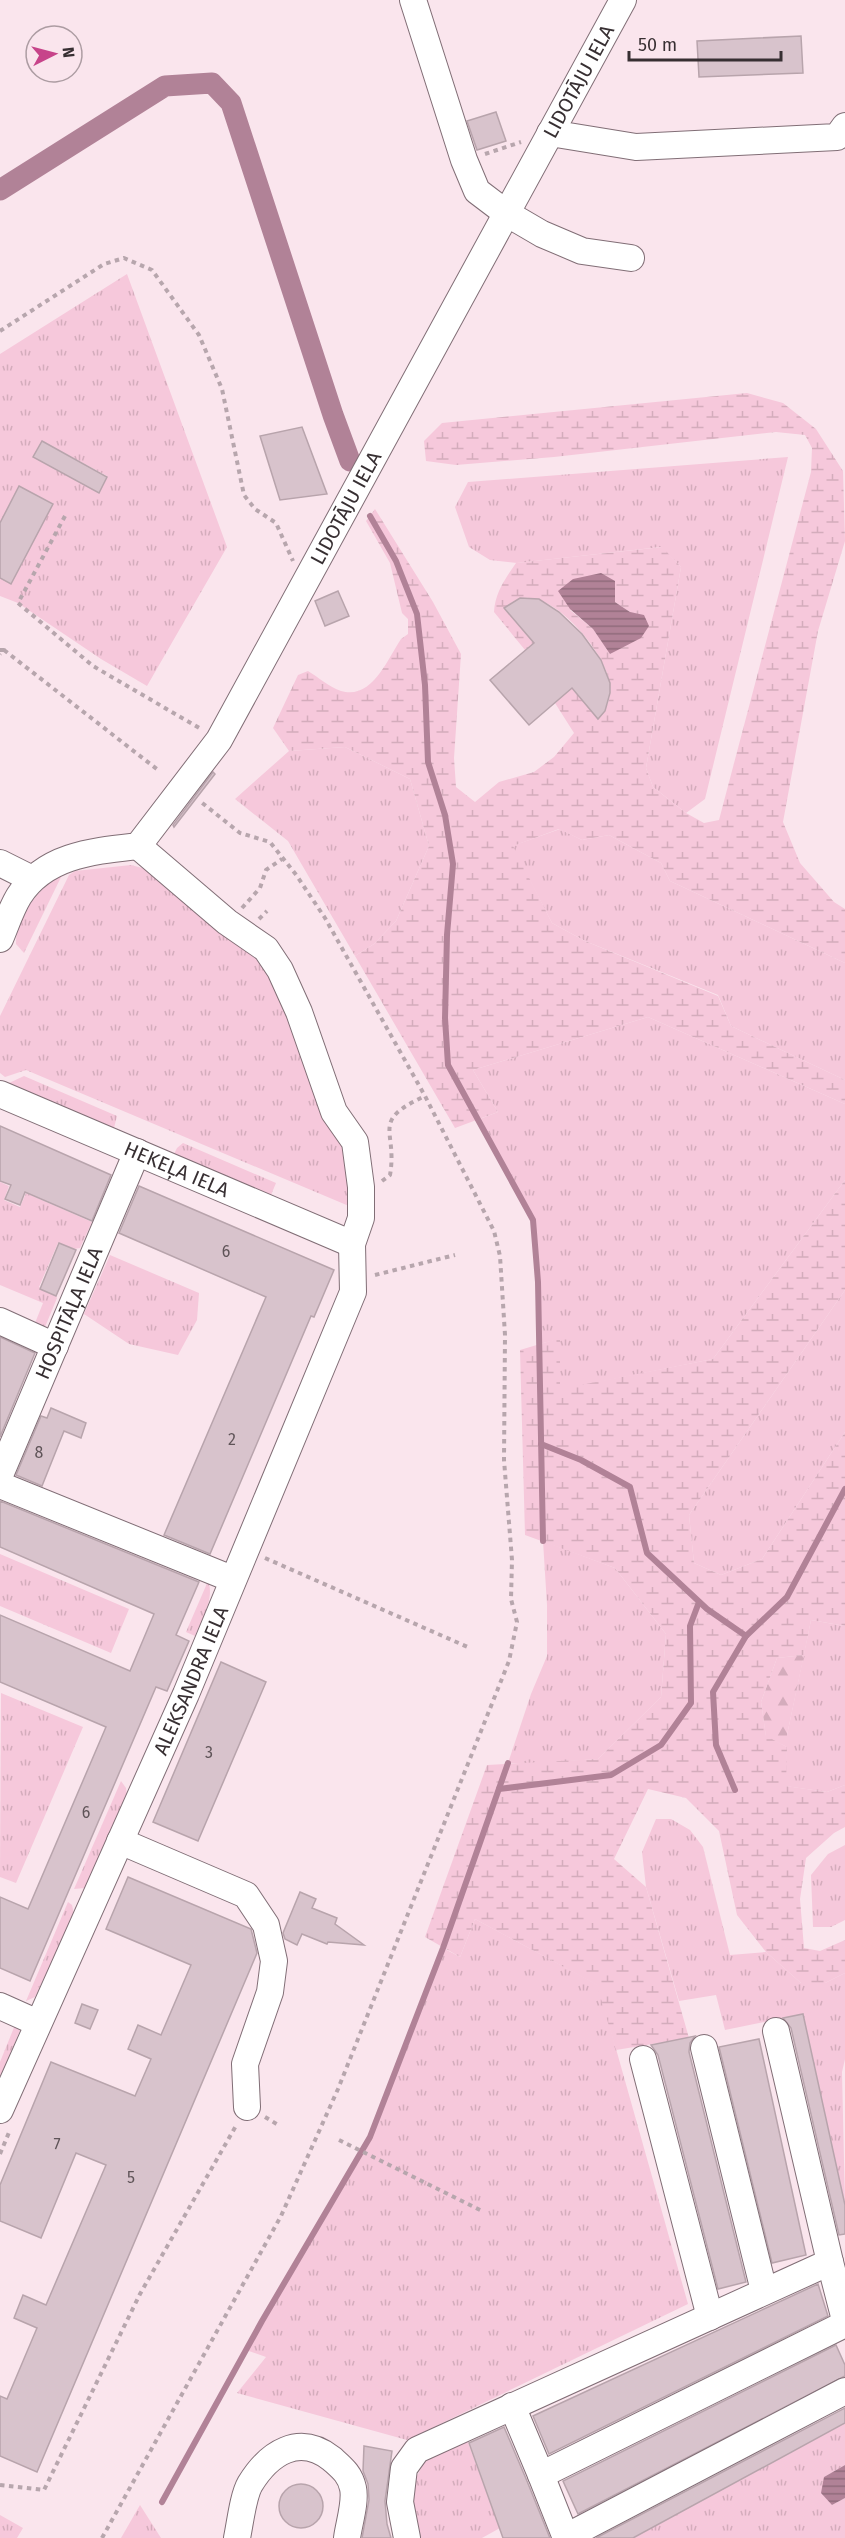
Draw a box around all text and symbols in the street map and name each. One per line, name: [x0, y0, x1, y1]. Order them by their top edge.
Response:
street label: LIDOTĀJU IELA: [538, 20, 619, 142]
north arrow: [24, 24, 84, 84]
scale bar: [629, 24, 780, 62]
text: 50 m: [638, 34, 677, 56]
text: N: [58, 46, 78, 59]
street label: LIDOTĀJU IELA: [305, 447, 387, 569]
street label: HEKEĻA IELA: [121, 1136, 233, 1202]
house number: 6: [222, 1242, 230, 1261]
street label: HOSPITĀĻA IELA: [30, 1243, 108, 1383]
house number: 2: [228, 1430, 236, 1449]
house number: 8: [35, 1443, 44, 1462]
street label: ALEKSANDRA IELA: [148, 1602, 233, 1759]
house number: 3: [205, 1743, 213, 1762]
house number: 6: [82, 1803, 90, 1822]
house number: 7: [53, 2135, 61, 2154]
house number: 5: [127, 2168, 135, 2187]

